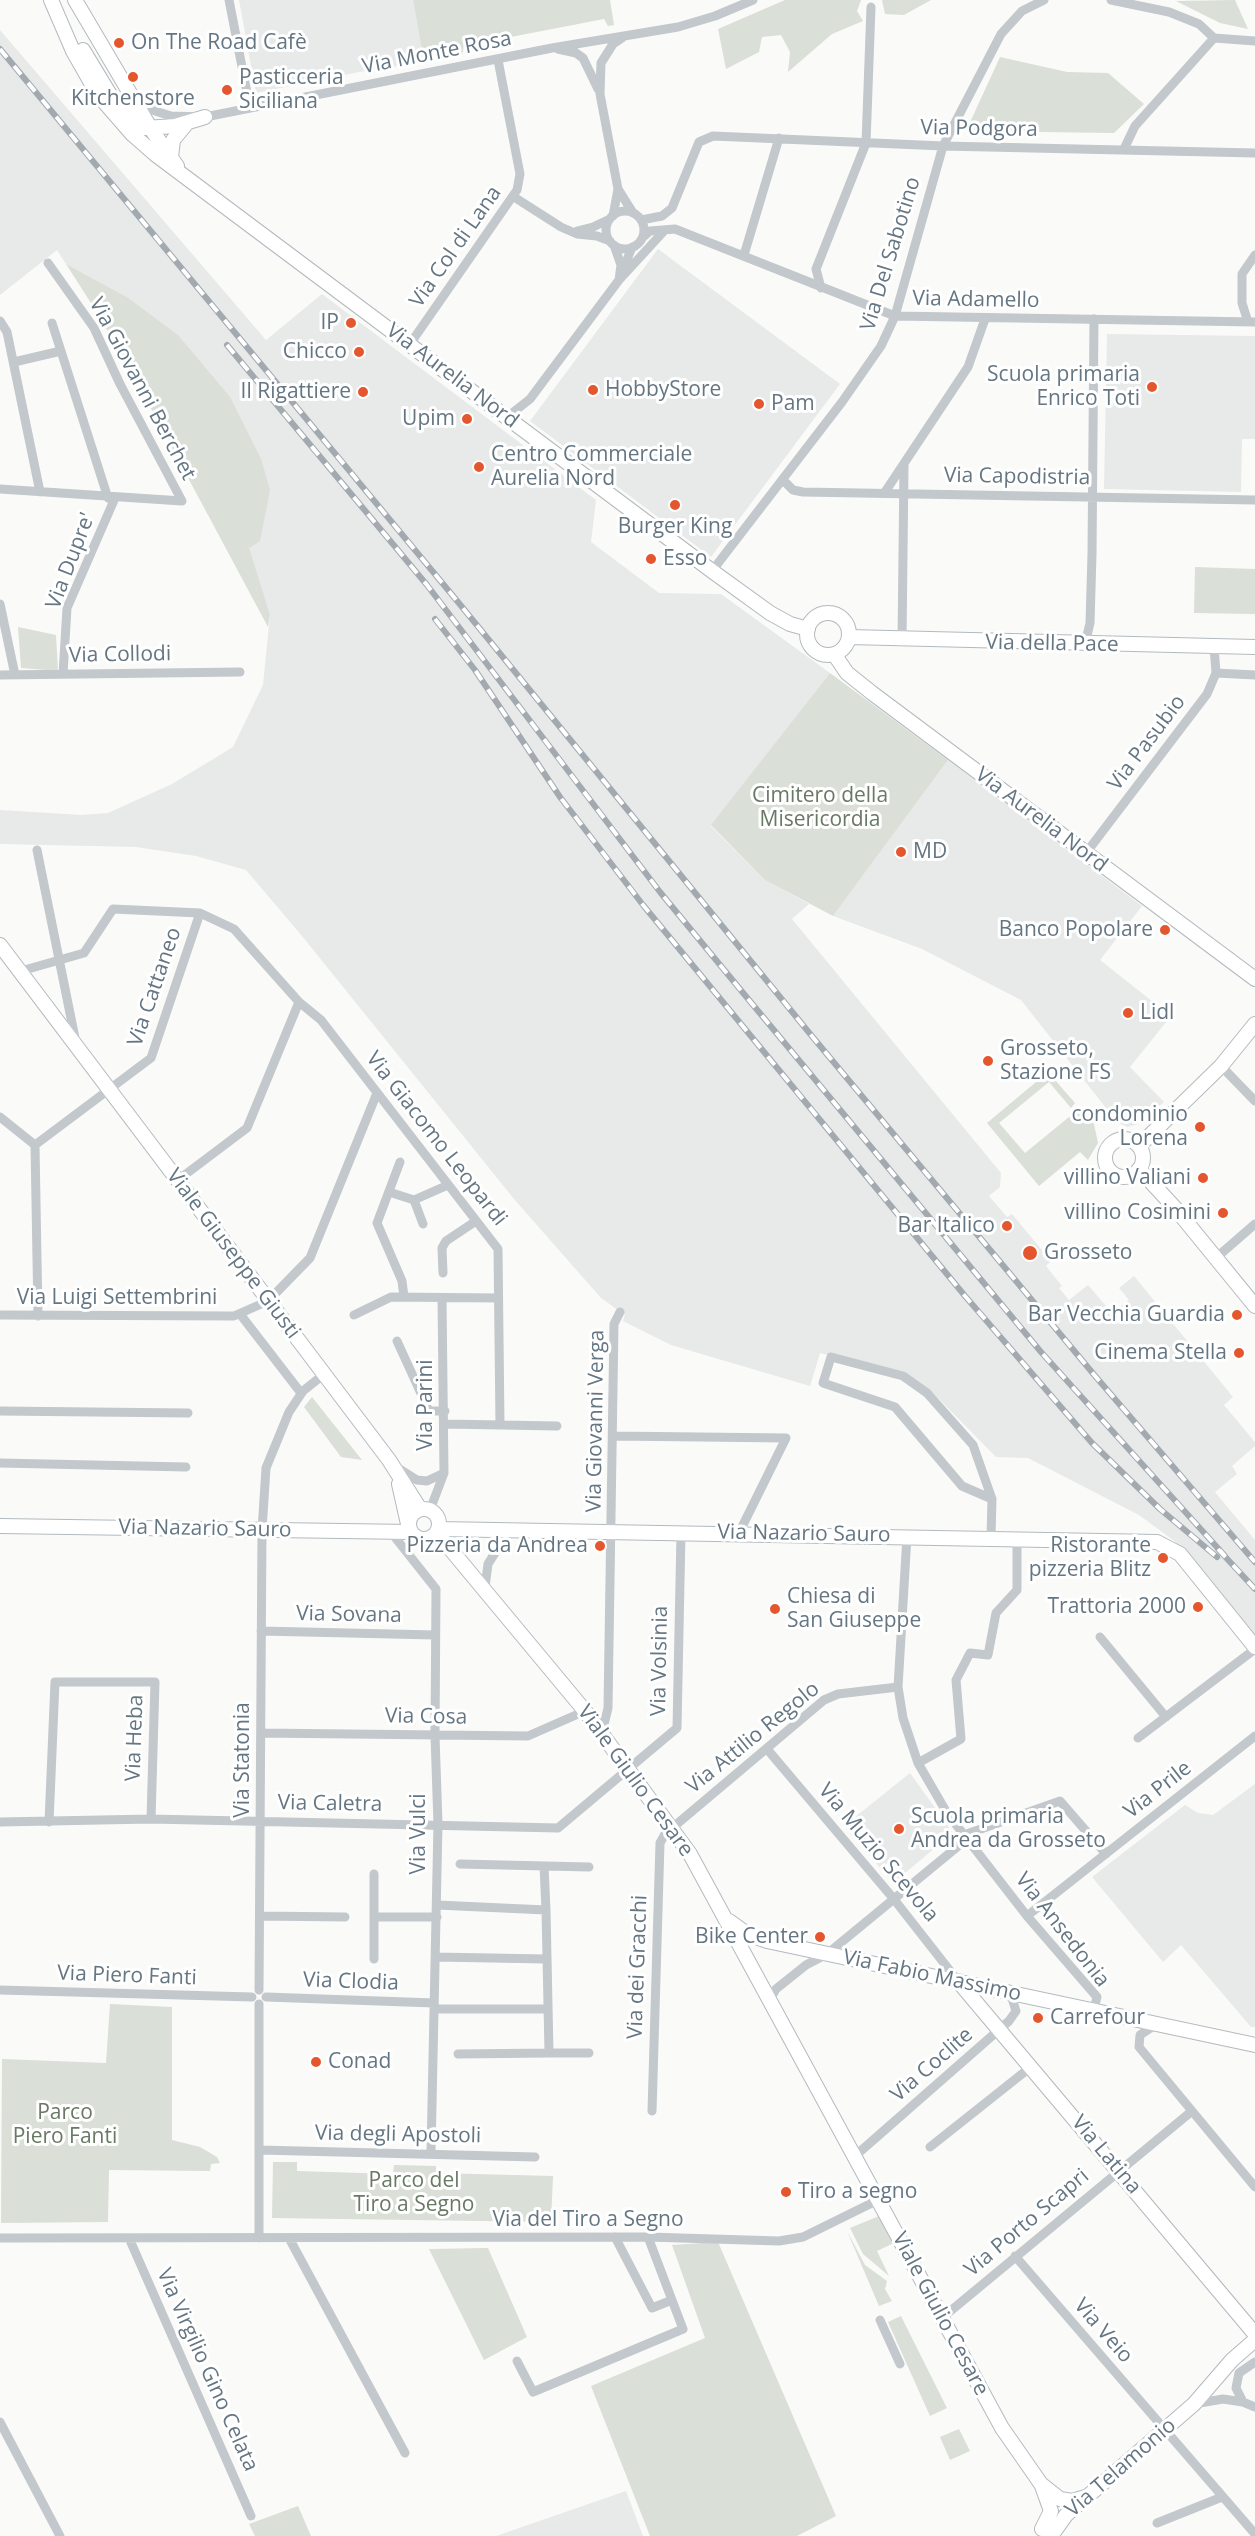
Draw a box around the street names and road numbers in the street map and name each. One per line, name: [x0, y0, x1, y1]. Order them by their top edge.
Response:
street label: Via Monte Rosa: [360, 26, 514, 80]
street label: Via Podgora: [920, 115, 1038, 143]
street label: Via Del Sabotino: [856, 174, 926, 334]
street label: Via Col di Lana: [405, 181, 507, 313]
street label: Via Adamello: [912, 286, 1040, 314]
street label: Via Giovanni Berchet: [83, 293, 201, 485]
street label: Via Aurelia Nord: [381, 318, 523, 434]
street label: Via Capodistria: [944, 463, 1090, 491]
street label: Via Dupre': [41, 509, 101, 613]
street label: Via della Pace: [985, 630, 1119, 658]
street label: Via Collodi: [69, 642, 171, 668]
street label: Via Pasubio: [1103, 690, 1191, 796]
street label: Via Aurelia Nord: [970, 762, 1112, 878]
street label: Via Cattaneo: [123, 924, 187, 1050]
street label: Via Giacomo Leopardi: [360, 1047, 512, 1231]
street label: Viale Giuseppe Giusti: [161, 1164, 305, 1344]
street label: Via Luigi Settembrini: [17, 1285, 217, 1311]
street label: Via Giovanni Verga: [582, 1329, 610, 1513]
street label: Via Parini: [413, 1359, 439, 1451]
street label: Via Nazario Sauro: [118, 1515, 292, 1543]
street label: Via Nazario Sauro: [717, 1520, 891, 1548]
street label: Via Sovana: [296, 1601, 402, 1629]
street label: Via Volsinia: [646, 1606, 674, 1716]
street label: Via Attilio Regolo: [681, 1677, 825, 1799]
street label: Via Heba: [121, 1694, 149, 1782]
street label: Viale Giulio Cesare: [572, 1700, 698, 1862]
street label: Via Statonia: [230, 1702, 256, 1818]
street label: Via Cosa: [385, 1704, 467, 1730]
street label: Via Prile: [1119, 1756, 1197, 1824]
street label: Via Muzio Scevola: [813, 1778, 943, 1928]
street label: Via Caletra: [277, 1790, 383, 1818]
street label: Via Vulci: [406, 1793, 432, 1875]
street label: Via Ansedonia: [1010, 1868, 1114, 1992]
street label: Via dei Gracchi: [623, 1895, 653, 2039]
street label: Via Fabio Massimo: [841, 1945, 1023, 2007]
street label: Via Piero Fanti: [57, 1961, 197, 1991]
street label: Via Clodia: [303, 1968, 399, 1996]
street label: Via Coclite: [886, 2022, 978, 2108]
street label: Via Latina: [1066, 2111, 1146, 2199]
street label: Via degli Apostoli: [315, 2121, 481, 2149]
street label: Via Porto Scapri: [960, 2164, 1094, 2282]
street label: Via del Tiro a Segno: [492, 2207, 684, 2233]
street label: Viale Giulio Cesare: [886, 2228, 994, 2400]
street label: Via Virgilio Gino Celata: [151, 2265, 263, 2475]
street label: Via Veio: [1068, 2294, 1138, 2368]
street label: Via Telamonio: [1061, 2413, 1181, 2523]

